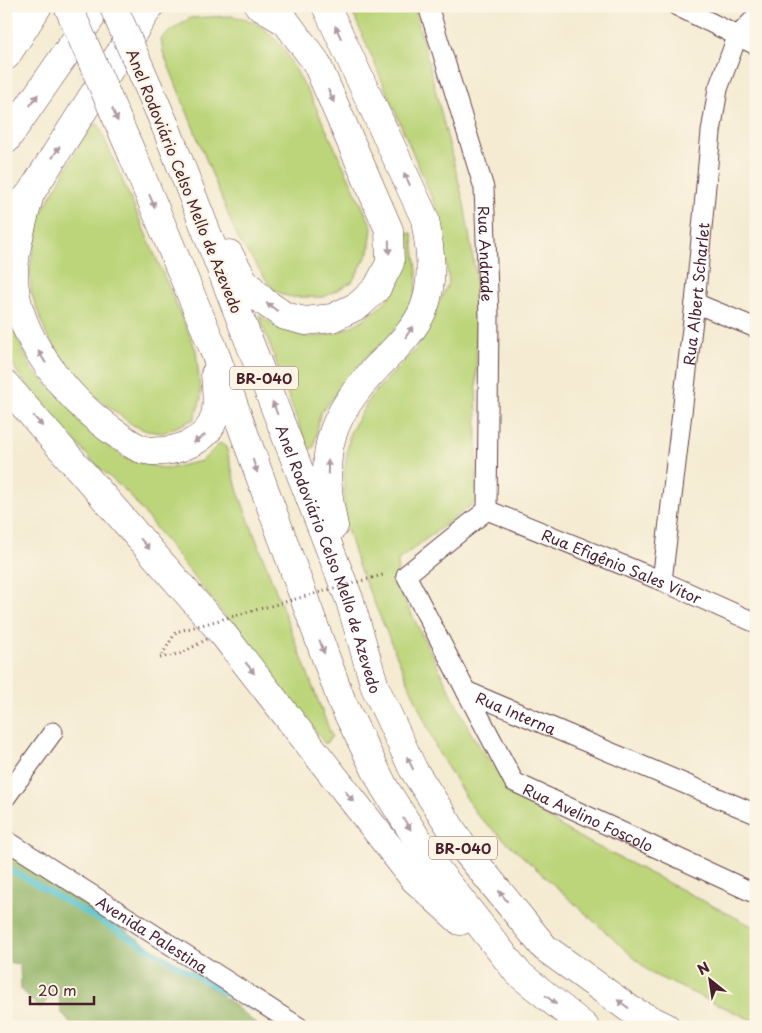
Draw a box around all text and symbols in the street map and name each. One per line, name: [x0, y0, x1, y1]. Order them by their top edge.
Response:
one-way arrow: [334, 25, 342, 39]
street label: Anel Rodoviário Celso Mello de Azevedo: [121, 45, 249, 317]
one-way arrow: [327, 89, 335, 103]
one-way arrow: [29, 93, 39, 107]
one-way arrow: [111, 108, 119, 122]
one-way arrow: [51, 146, 61, 159]
one-way arrow: [402, 172, 411, 187]
one-way arrow: [148, 194, 156, 208]
street label: Rua Andrade: [473, 205, 500, 302]
street label: Rua Albert Scharlet: [676, 222, 714, 367]
one-way arrow: [385, 239, 393, 255]
one-way arrow: [265, 302, 279, 312]
one-way arrow: [404, 325, 413, 339]
one-way arrow: [38, 350, 47, 363]
road number: BR-040: [230, 366, 298, 389]
one-way arrow: [271, 401, 279, 416]
one-way arrow: [32, 415, 44, 427]
street label: Anel Rodoviário Celso Mello de Azevedo: [271, 421, 388, 697]
one-way arrow: [192, 434, 205, 443]
one-way arrow: [252, 459, 260, 474]
one-way arrow: [324, 459, 332, 475]
street label: Rua Efigênio Sales Vitor: [539, 522, 706, 609]
one-way arrow: [139, 538, 150, 550]
one-way arrow: [318, 640, 326, 655]
one-way arrow: [244, 661, 255, 674]
street label: Rua Interna: [473, 685, 560, 740]
one-way arrow: [406, 756, 414, 770]
street label: Rua Avelino Foscolo: [520, 776, 657, 857]
one-way arrow: [344, 790, 355, 803]
one-way arrow: [403, 817, 412, 831]
road number: BR-040: [429, 836, 497, 860]
street label: Avenida Palestina: [92, 889, 213, 978]
one-way arrow: [497, 891, 509, 903]
north arrow: [684, 956, 734, 1006]
text: N: [693, 956, 713, 980]
scale bar: [30, 973, 94, 1005]
text: 20 m: [38, 978, 77, 1001]
one-way arrow: [545, 995, 558, 1006]
one-way arrow: [617, 999, 630, 1010]

